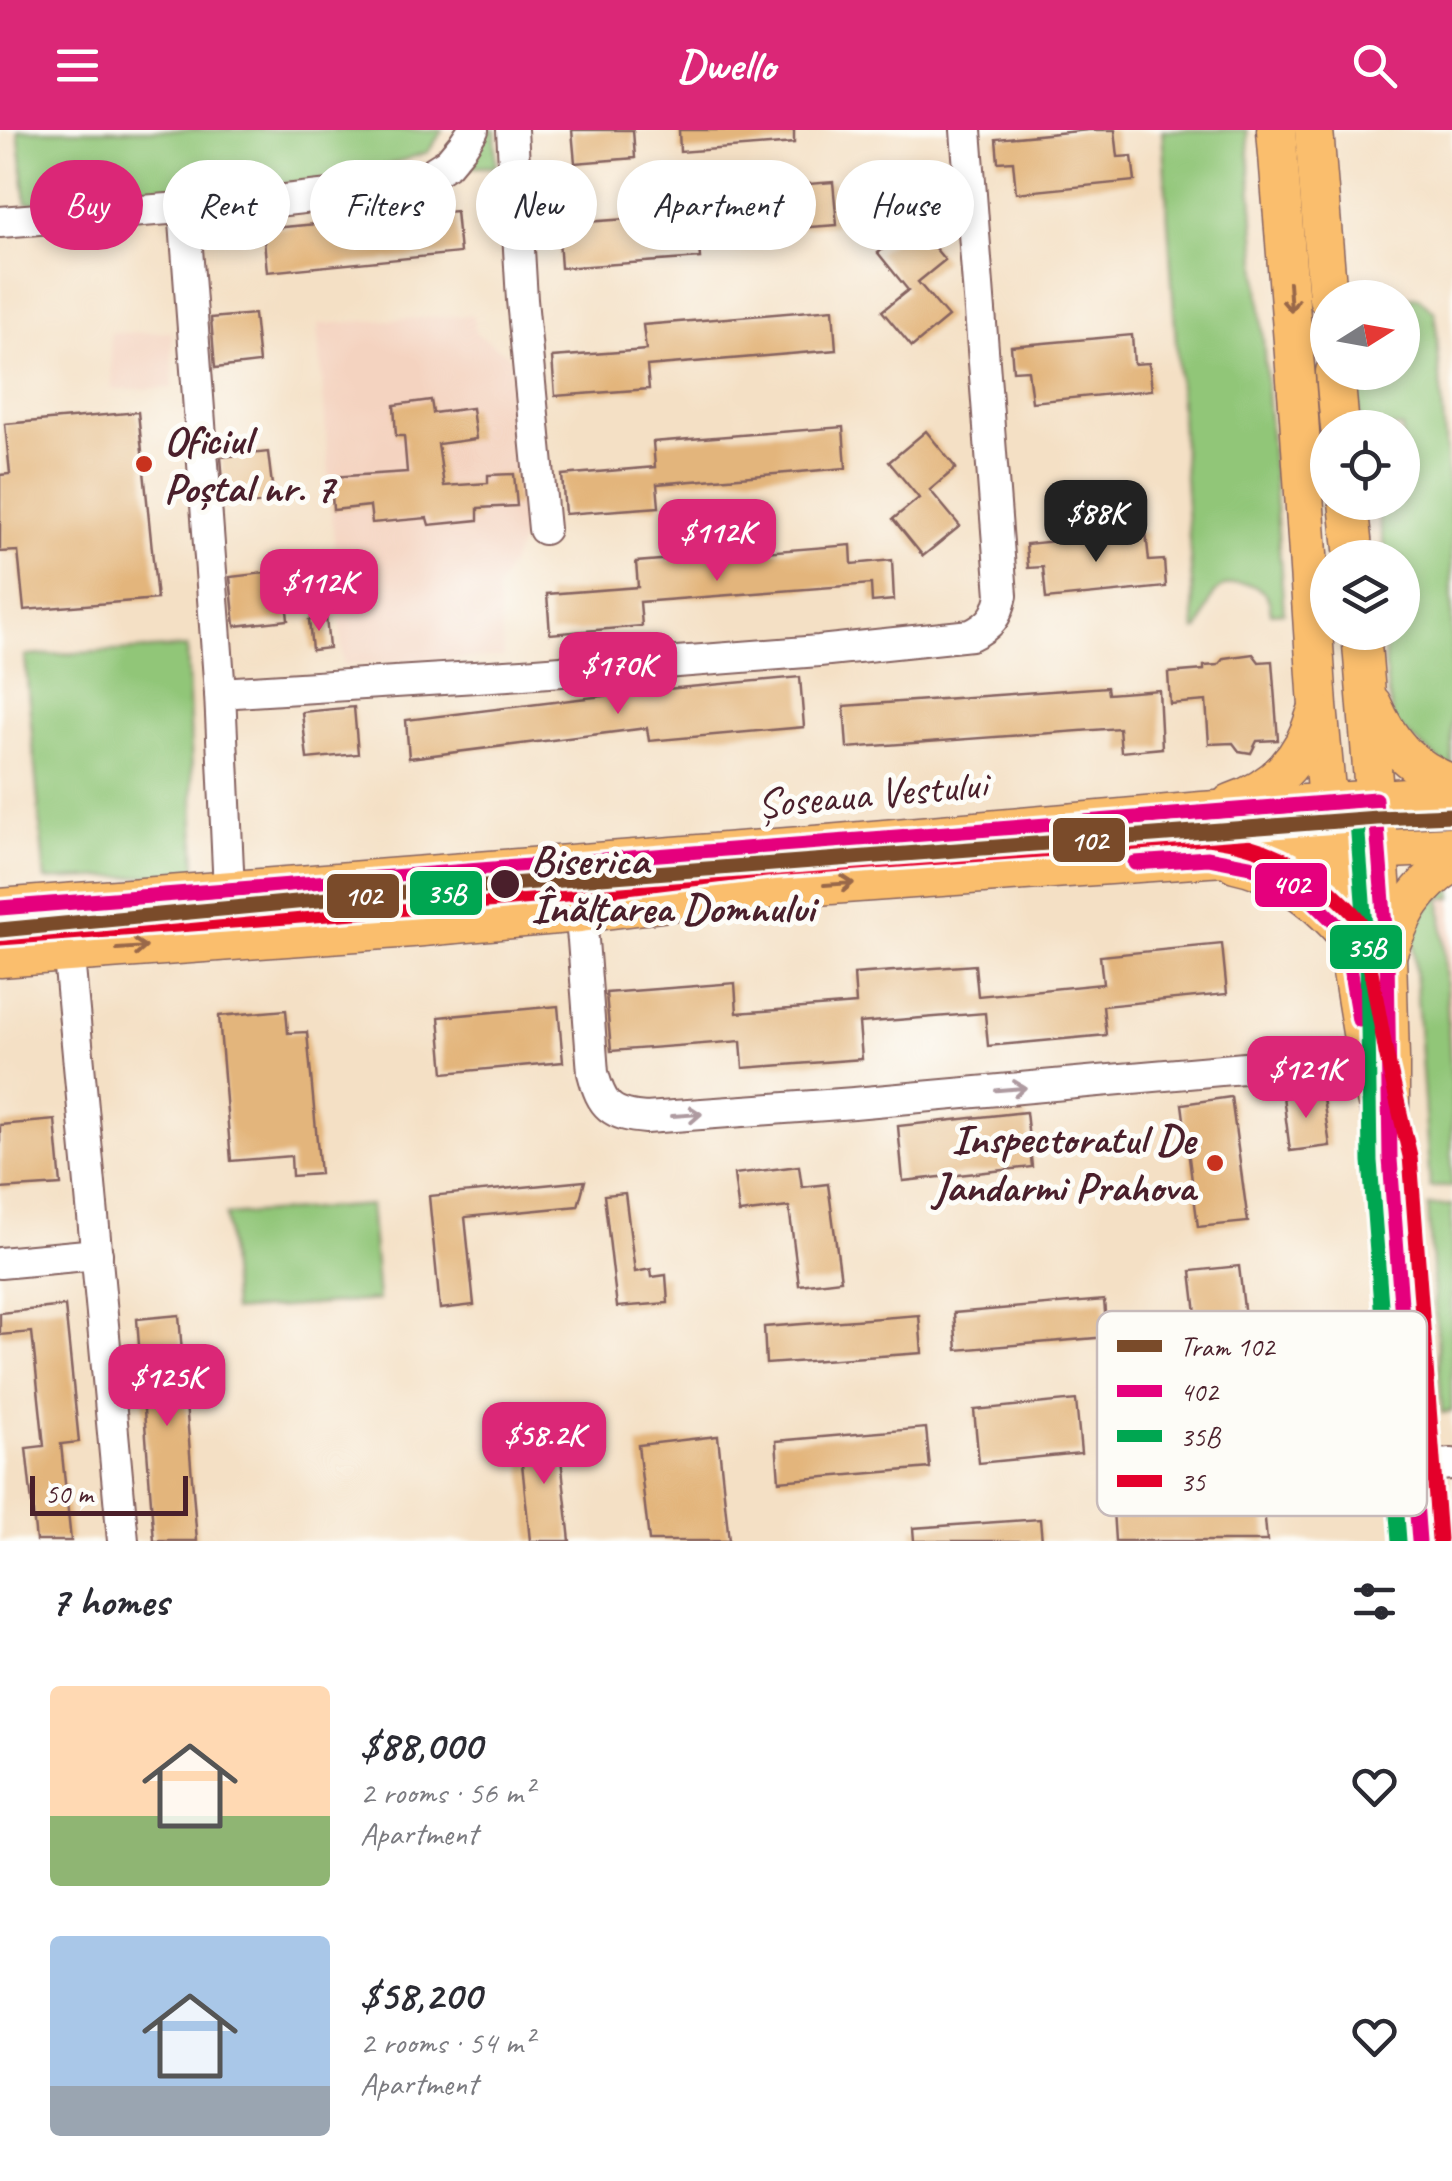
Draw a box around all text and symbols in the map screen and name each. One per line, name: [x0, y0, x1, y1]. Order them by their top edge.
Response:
text: Dwello: [677, 37, 775, 94]
icon: menu: [50, 38, 105, 93]
icon: search: [1347, 38, 1402, 93]
chip: Buy: [30, 160, 143, 250]
chip: Rent: [163, 160, 290, 250]
chip: Filters: [310, 160, 456, 250]
chip: New: [476, 160, 597, 250]
chip: Apartment: [617, 160, 816, 250]
chip: House: [836, 160, 974, 250]
one-way arrow: [1281, 280, 1300, 312]
north arrow: [1310, 280, 1420, 390]
map controls: [1310, 280, 1420, 650]
button: locate: [1310, 410, 1420, 520]
place label: Oficiul Poștal nr. 7: [164, 414, 338, 515]
marker: Oficiul Poștal nr. 7: [133, 453, 155, 475]
pin: $88K: [1037, 480, 1155, 565]
text: $88K: [1066, 492, 1126, 533]
pin: $112K: [647, 499, 787, 584]
text: $112K: [680, 511, 754, 552]
button: layers: [1310, 540, 1420, 650]
pin: $112K: [249, 549, 389, 634]
text: $112K: [282, 561, 356, 602]
pin: $170K: [548, 632, 688, 717]
text: $170K: [581, 644, 655, 685]
street label: Șoseaua Vestului: [755, 757, 994, 830]
line badge: 102: [1051, 816, 1127, 864]
text: 102: [1070, 823, 1110, 858]
place label: Biserica Înălțarea Domnului: [531, 834, 820, 935]
line badge: 402: [1253, 861, 1329, 909]
marker: Biserica Înălțarea Domnului: [488, 867, 522, 901]
text: 402: [1272, 867, 1312, 902]
line badge: 35B: [408, 869, 484, 917]
line badge: 102: [325, 872, 401, 920]
one-way arrow: [823, 875, 855, 894]
text: 35B: [426, 876, 468, 911]
text: 102: [344, 878, 384, 913]
line badge: 35B: [1328, 923, 1404, 971]
text: 35B: [1346, 930, 1388, 965]
one-way arrow: [116, 938, 148, 957]
pin: $121K: [1236, 1036, 1376, 1121]
text: $121K: [1269, 1048, 1343, 1089]
one-way arrow: [995, 1079, 1027, 1098]
one-way arrow: [671, 1106, 703, 1125]
place label: Inspectoratul De Jandarmi Prahova: [930, 1113, 1198, 1214]
marker: Inspectoratul De Jandarmi Prahova: [1204, 1152, 1226, 1174]
legend: [1097, 1311, 1427, 1516]
text: Tram 102: [1180, 1329, 1277, 1364]
pin: $125K: [97, 1344, 237, 1429]
text: $125K: [130, 1356, 204, 1397]
text: 402: [1180, 1374, 1220, 1409]
pin: $58.2K: [463, 1402, 625, 1487]
text: $58.2K: [504, 1414, 584, 1455]
text: 35B: [1180, 1419, 1222, 1454]
text: 35: [1180, 1464, 1207, 1499]
scale bar: [30, 1471, 188, 1516]
text: 50 m: [45, 1476, 93, 1511]
icon: filters: [1347, 1574, 1402, 1629]
text: 7 homes: [50, 1575, 168, 1628]
text: $88,000: [360, 1719, 482, 1772]
icon: home: [130, 1726, 250, 1846]
icon: heart: [1347, 1759, 1402, 1814]
text: 2 rooms · 56 m²: [360, 1772, 533, 1813]
text: Apartment: [360, 1813, 478, 1854]
text: $58,200: [360, 1969, 481, 2022]
icon: home: [130, 1976, 250, 2096]
icon: heart: [1347, 2009, 1402, 2064]
text: 2 rooms · 54 m²: [360, 2022, 533, 2063]
text: Apartment: [360, 2063, 478, 2104]

